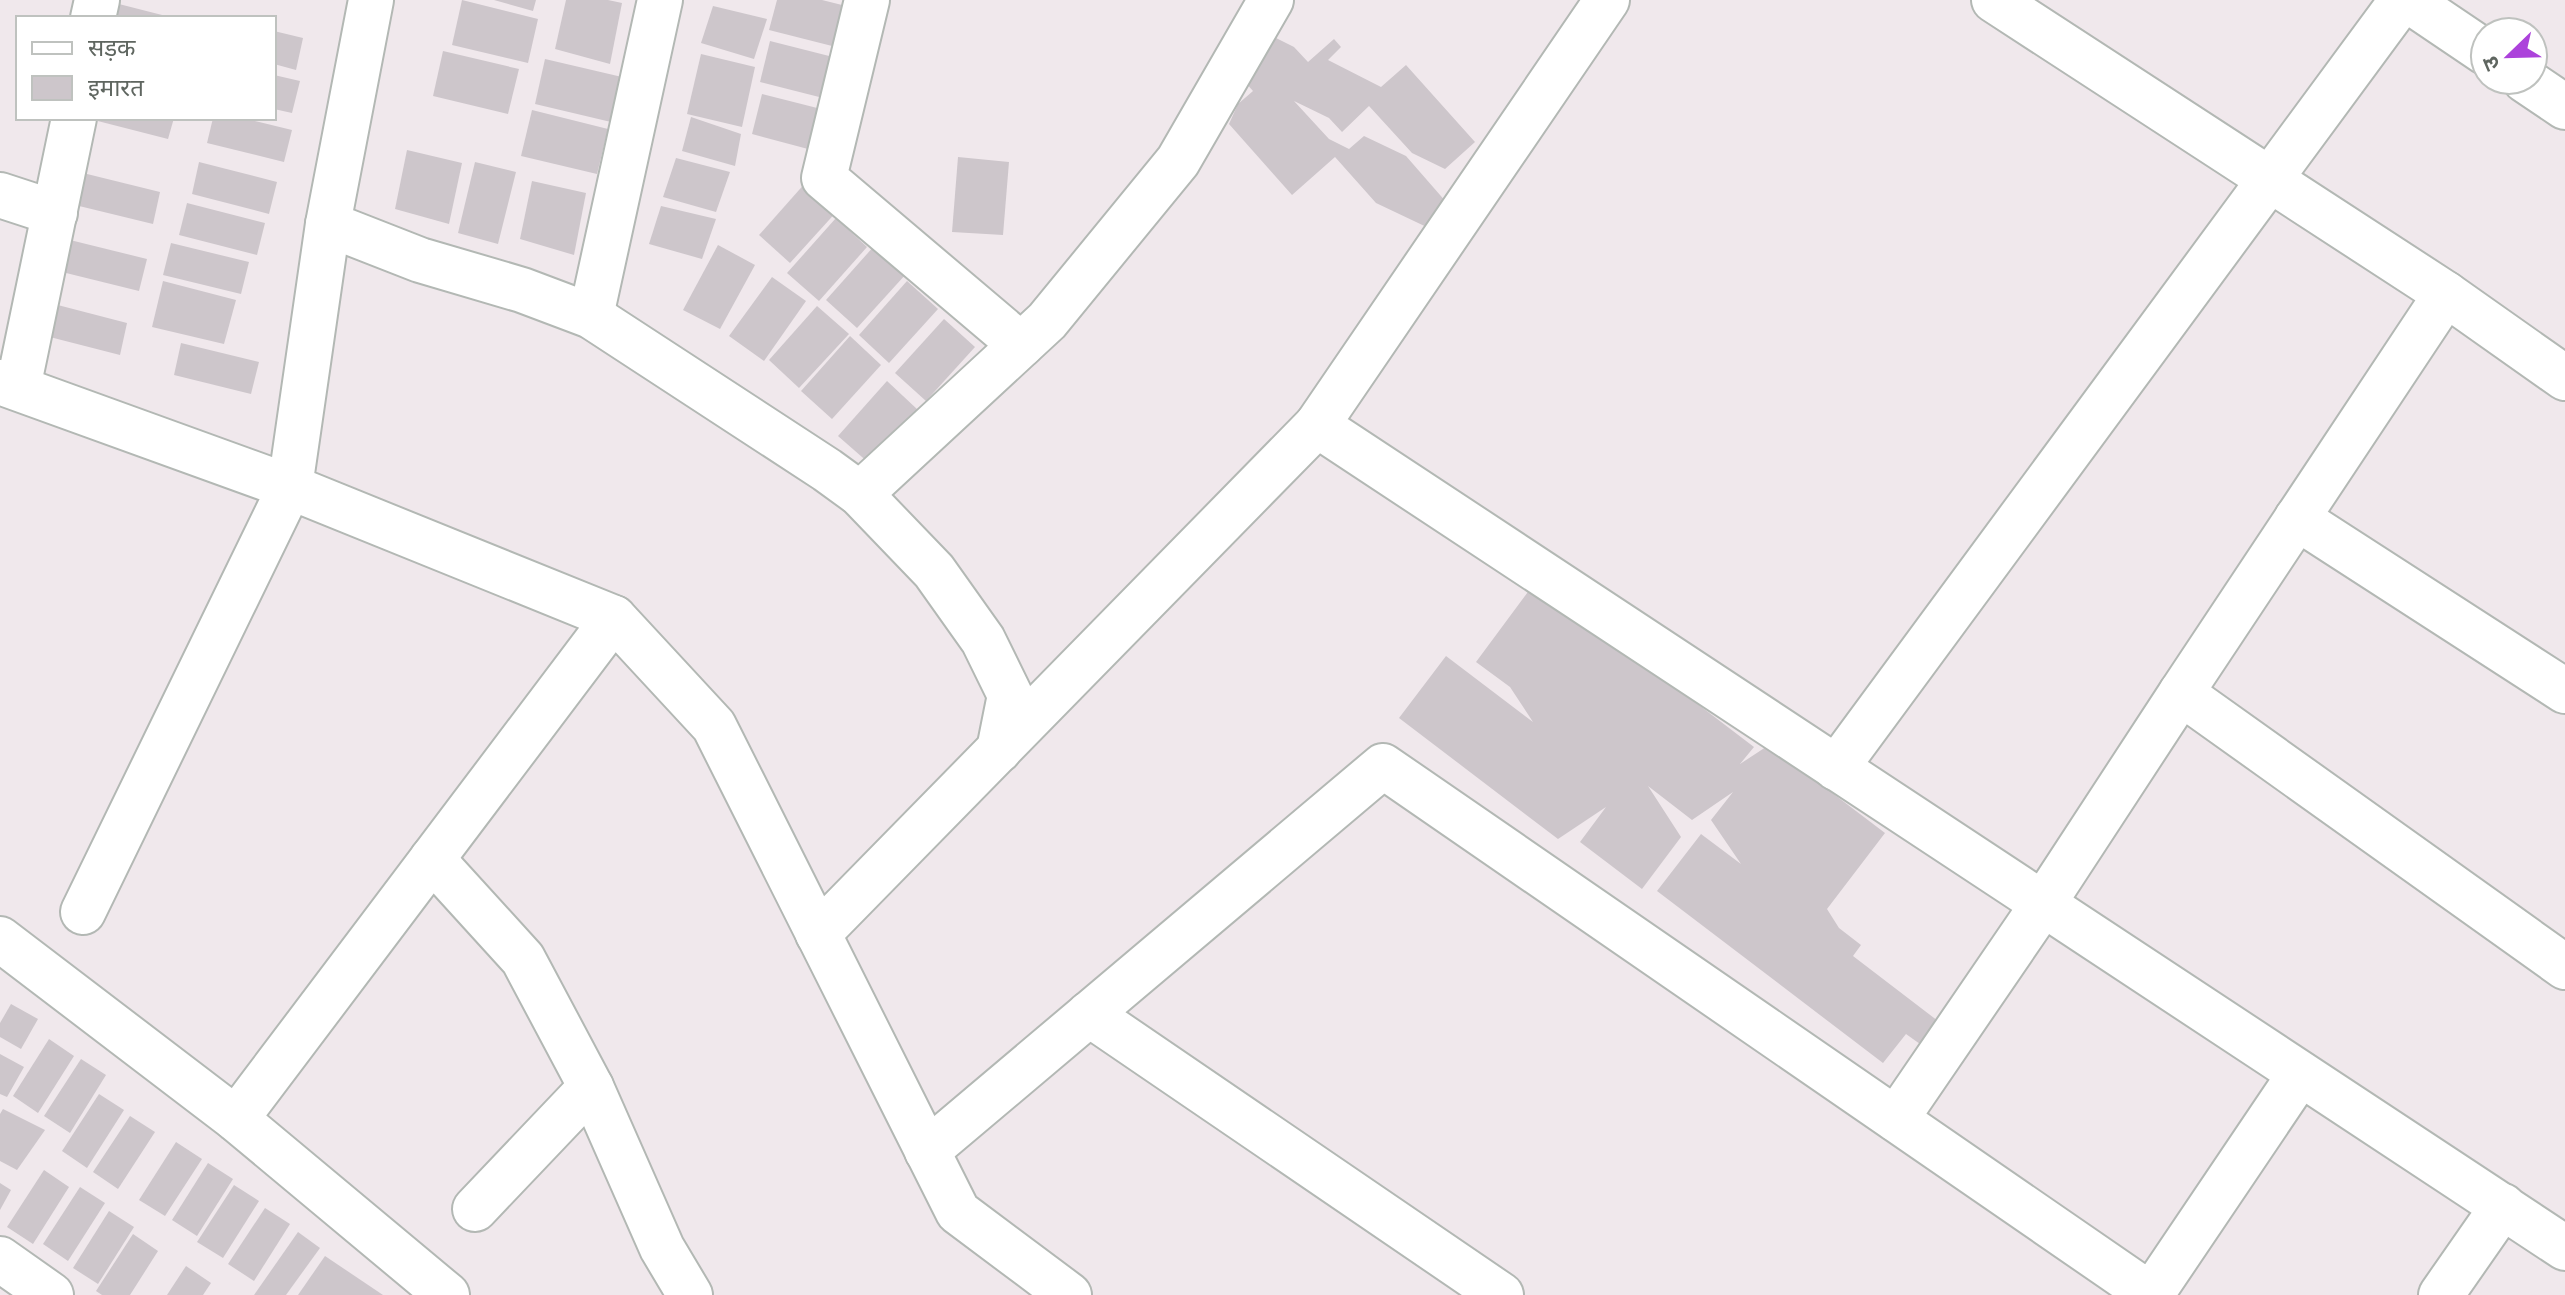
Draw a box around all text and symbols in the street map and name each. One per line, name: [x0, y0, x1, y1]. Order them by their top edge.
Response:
legend: [16, 16, 276, 120]
north arrow: [2469, 16, 2549, 96]
text: सड़क: [88, 34, 136, 62]
text: उ: [2476, 51, 2506, 75]
text: इमारत: [88, 74, 145, 102]

